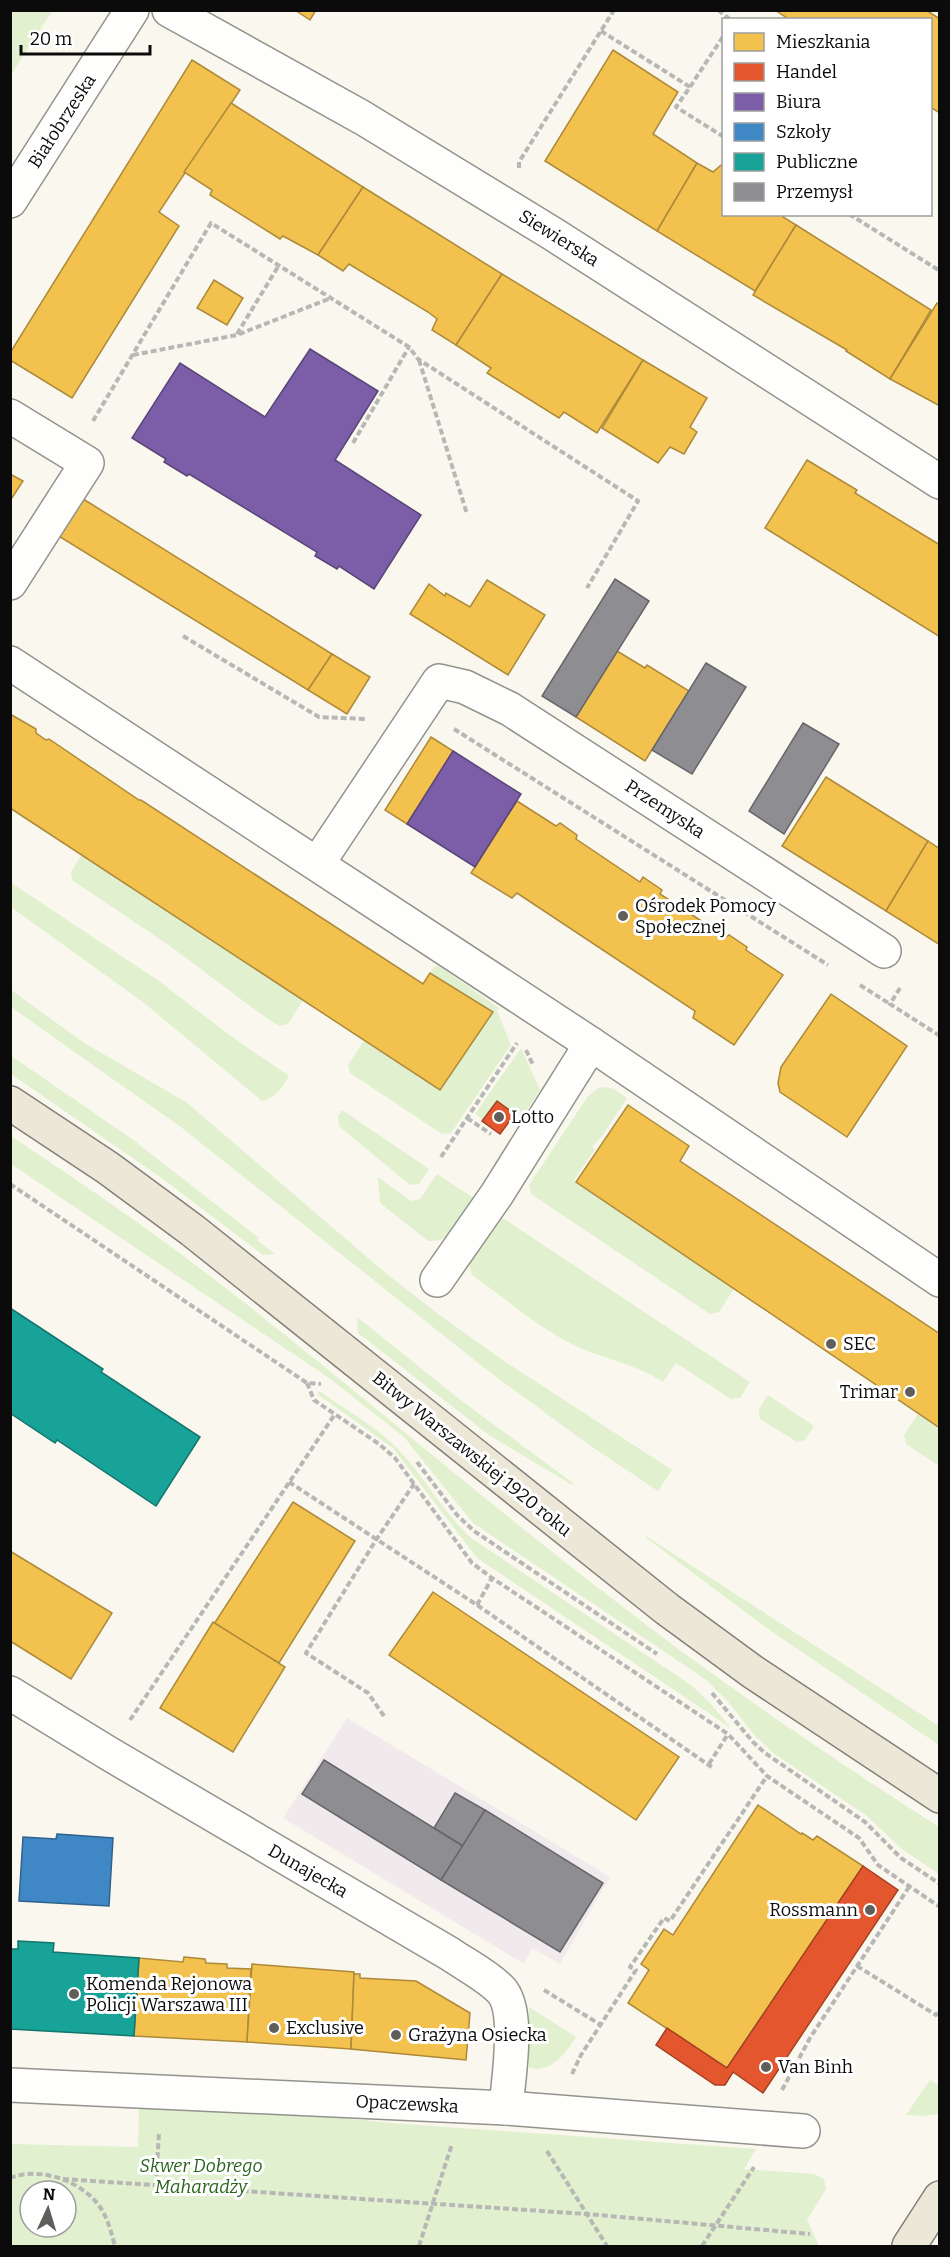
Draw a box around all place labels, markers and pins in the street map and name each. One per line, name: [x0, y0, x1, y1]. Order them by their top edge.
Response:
place label: Ośrodek Pomocy Społecznej: [635, 895, 777, 938]
marker: Ośrodek Pomocy Społecznej: [616, 909, 630, 923]
place label: Lotto: [511, 1106, 554, 1128]
marker: Lotto: [492, 1110, 506, 1124]
place label: SEC: [843, 1333, 876, 1355]
marker: SEC: [824, 1337, 838, 1351]
place label: Trimar: [840, 1381, 898, 1403]
marker: Trimar: [903, 1385, 917, 1399]
place label: Rossmann: [769, 1899, 859, 1921]
marker: Rossmann: [863, 1903, 877, 1917]
place label: Komenda Rejonowa Policji Warszawa III: [86, 1973, 252, 2016]
marker: Komenda Rejonowa Policji Warszawa III: [67, 1987, 81, 2001]
place label: Exclusive: [286, 2017, 364, 2039]
marker: Exclusive: [267, 2021, 281, 2035]
place label: Grażyna Osiecka: [408, 2024, 547, 2046]
marker: Grażyna Osiecka: [389, 2028, 403, 2042]
place label: Van Binh: [778, 2056, 853, 2078]
marker: Van Binh: [759, 2060, 773, 2074]

